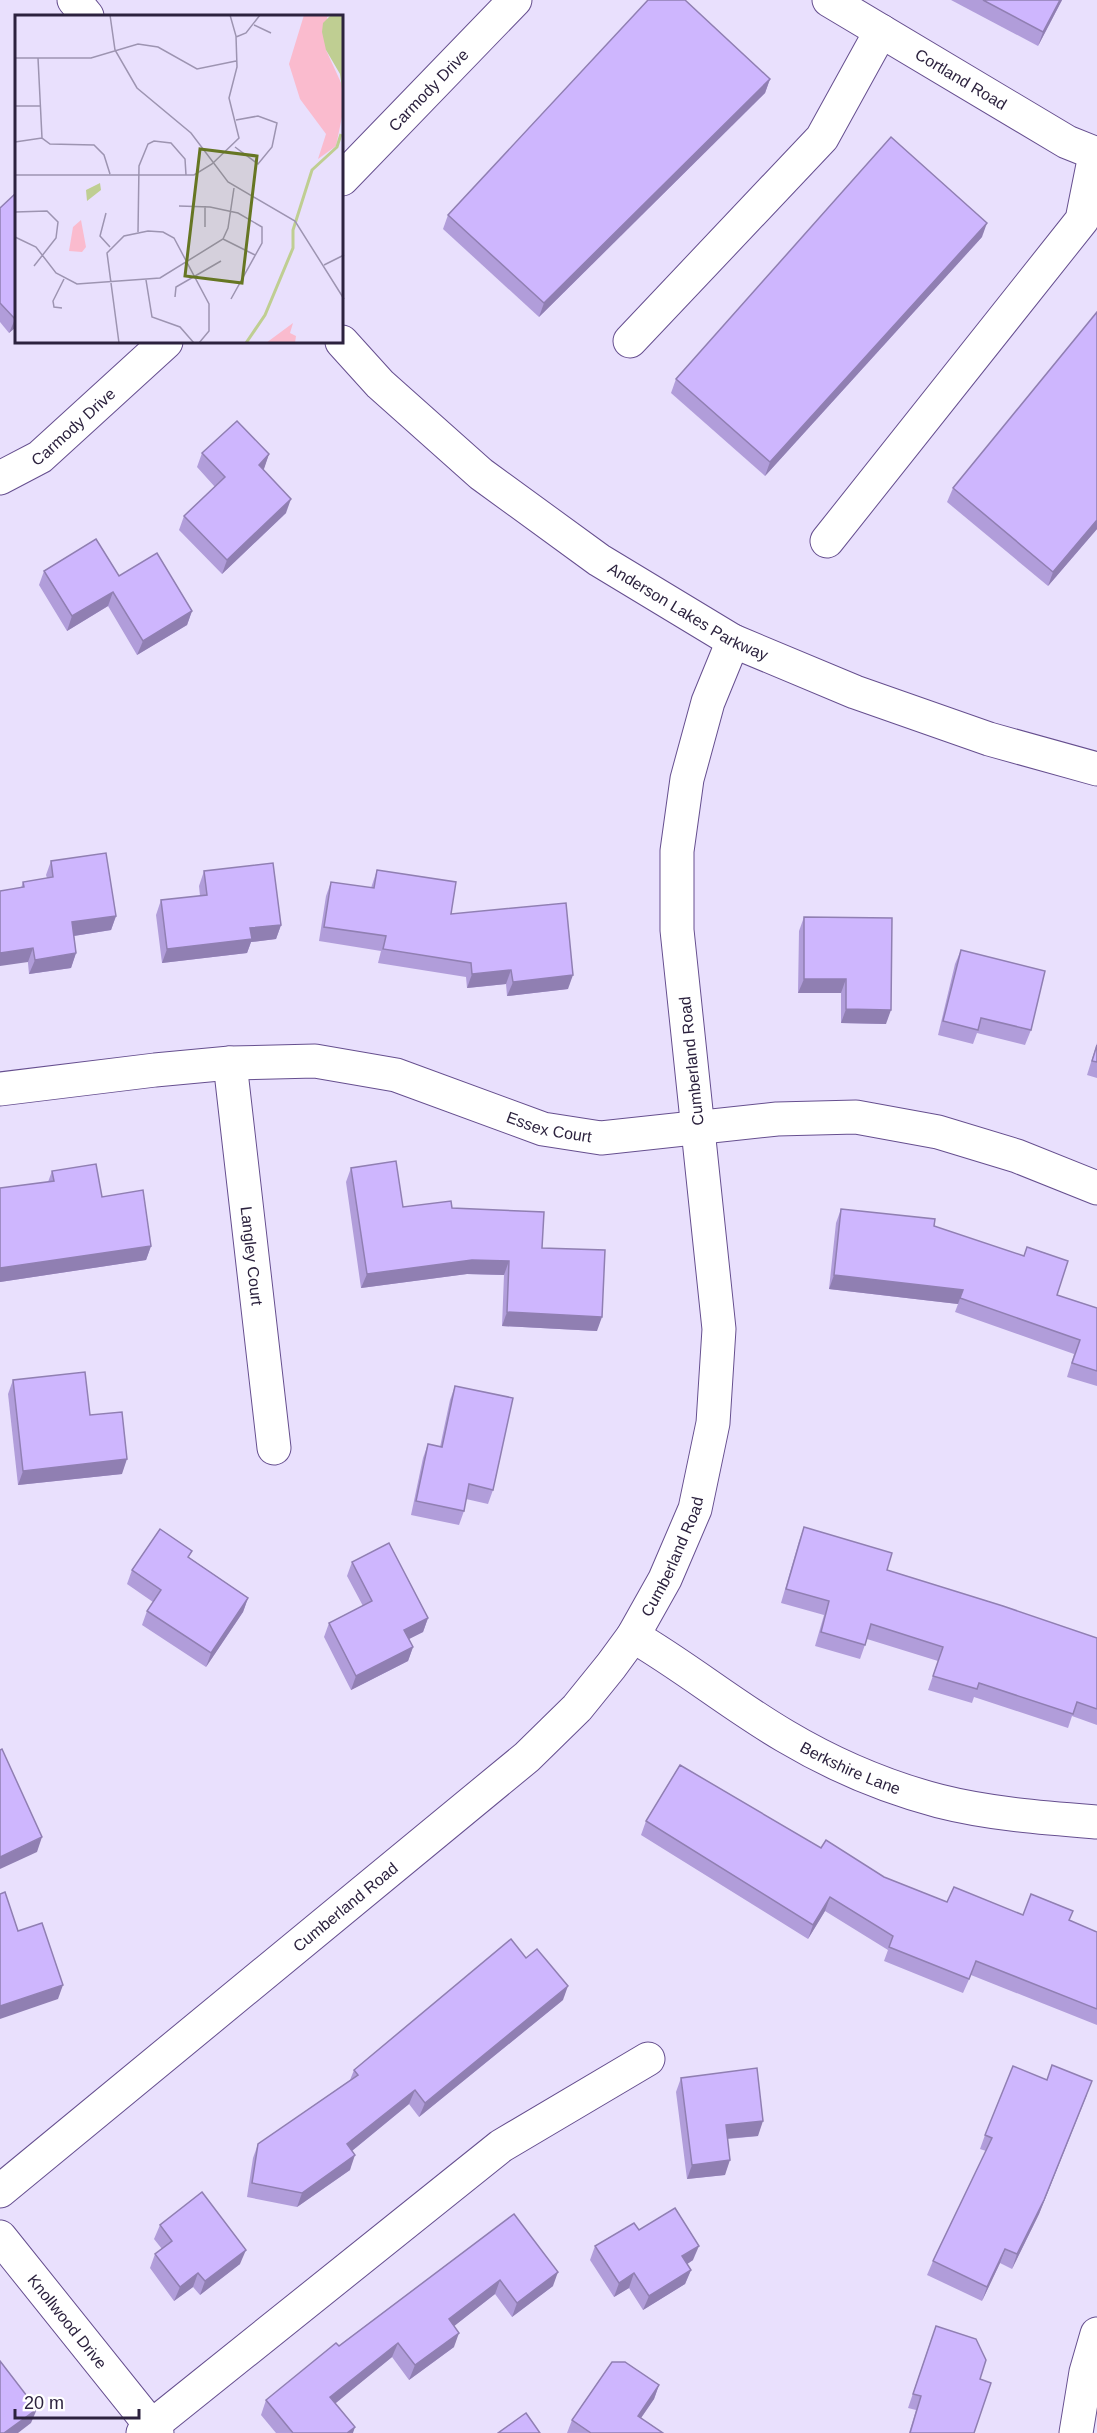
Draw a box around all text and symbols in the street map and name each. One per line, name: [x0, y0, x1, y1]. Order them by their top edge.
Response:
inset map: [15, 15, 344, 344]
street label: Carmody Drive: [385, 46, 472, 134]
street label: Cortland Road: [912, 46, 1010, 113]
street label: Carmody Drive: [29, 385, 119, 469]
street label: Anderson Lakes Parkway: [605, 560, 770, 664]
street label: Cumberland Road: [676, 995, 707, 1126]
street label: Essex Court: [504, 1108, 593, 1146]
street label: Langley Court: [237, 1205, 266, 1307]
street label: Cumberland Road: [638, 1495, 706, 1619]
street label: Berkshire Lane: [797, 1738, 903, 1798]
street label: Cumberland Road: [290, 1859, 401, 1955]
street label: Knollwood Drive: [24, 2271, 110, 2372]
scale bar: [15, 2382, 140, 2420]
text: 20 m: [24, 2393, 64, 2413]

